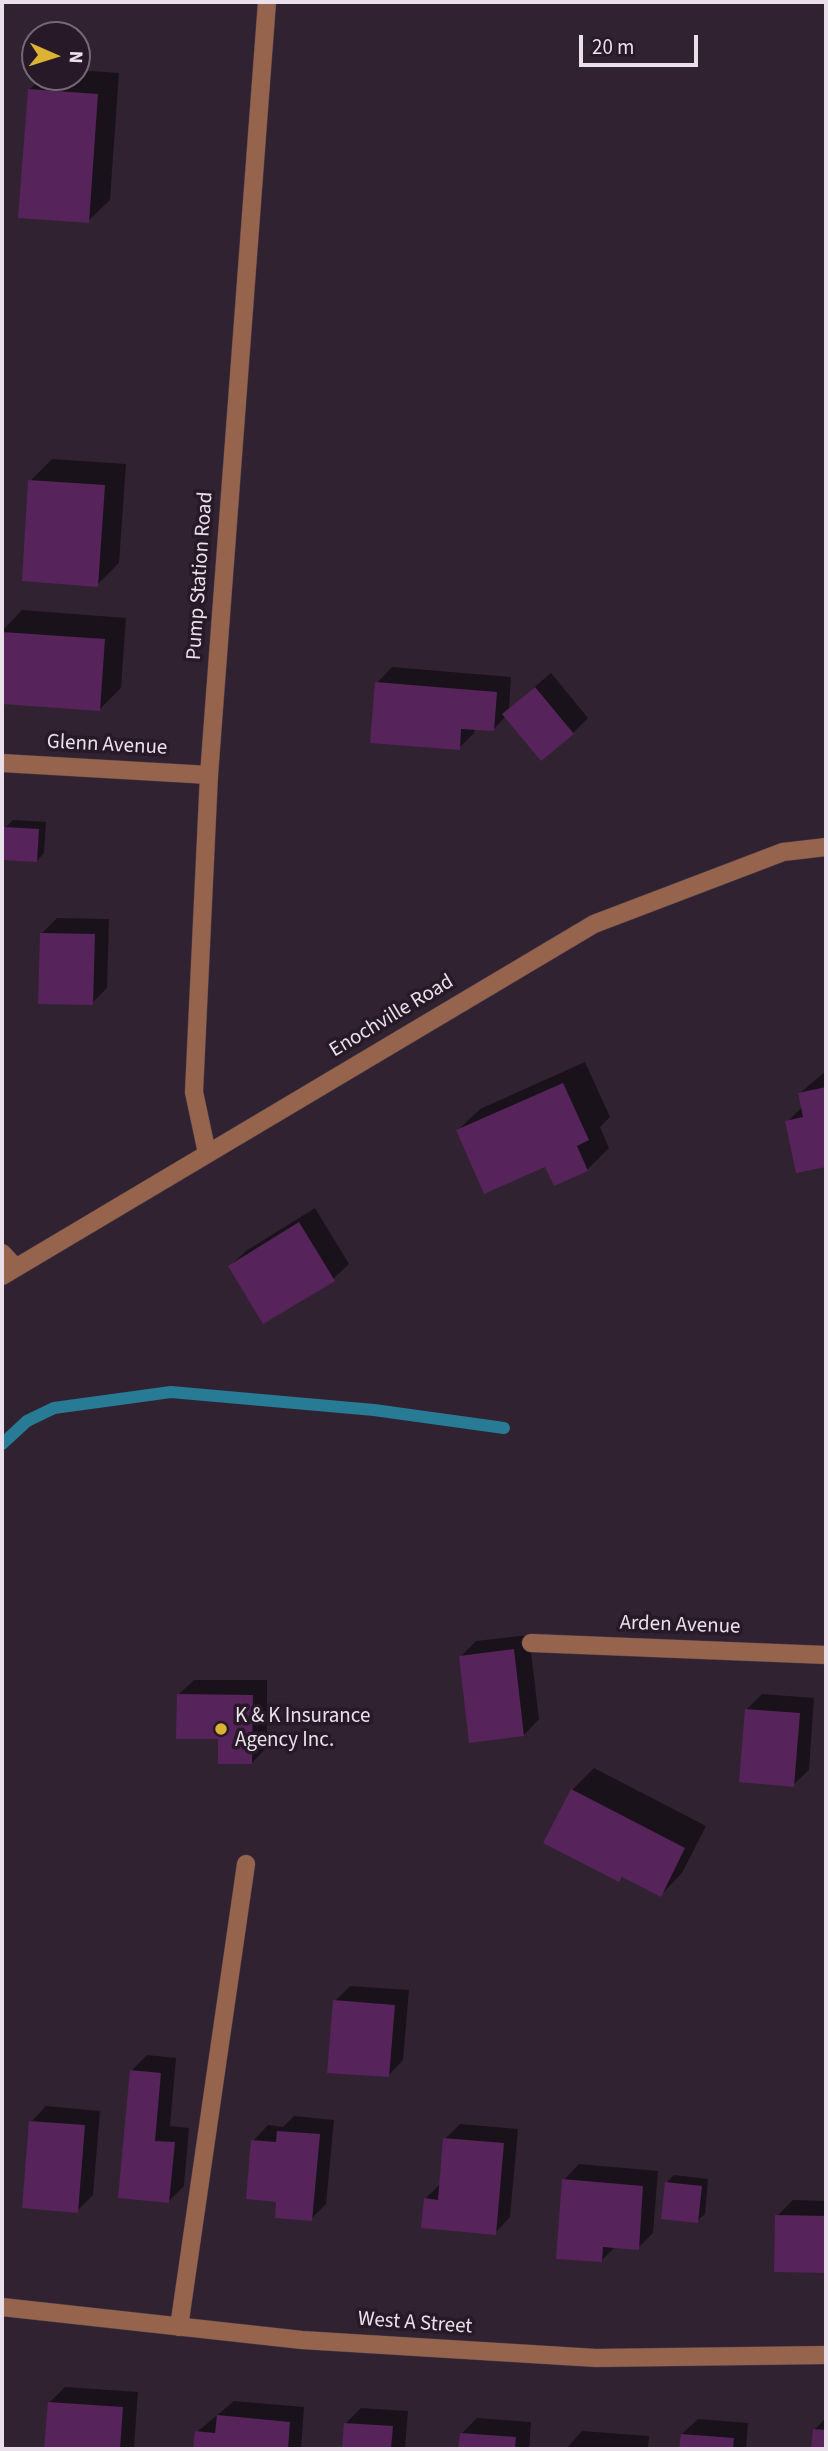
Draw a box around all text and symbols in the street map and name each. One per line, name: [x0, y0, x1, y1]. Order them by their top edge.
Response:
north arrow: [21, 21, 91, 91]
scale bar: [583, 21, 702, 65]
text: 20 m: [592, 32, 634, 62]
text: N: [62, 50, 89, 64]
street label: Pump Station Road: [183, 491, 219, 661]
street label: Glenn Avenue: [46, 730, 168, 762]
street label: Enochville Road: [325, 970, 459, 1064]
street label: Arden Avenue: [619, 1611, 741, 1641]
place label: K & K Insurance Agency Inc.: [235, 1704, 370, 1754]
marker: K & K Insurance Agency Inc.: [213, 1721, 229, 1737]
street label: West A Street: [357, 2307, 473, 2341]

